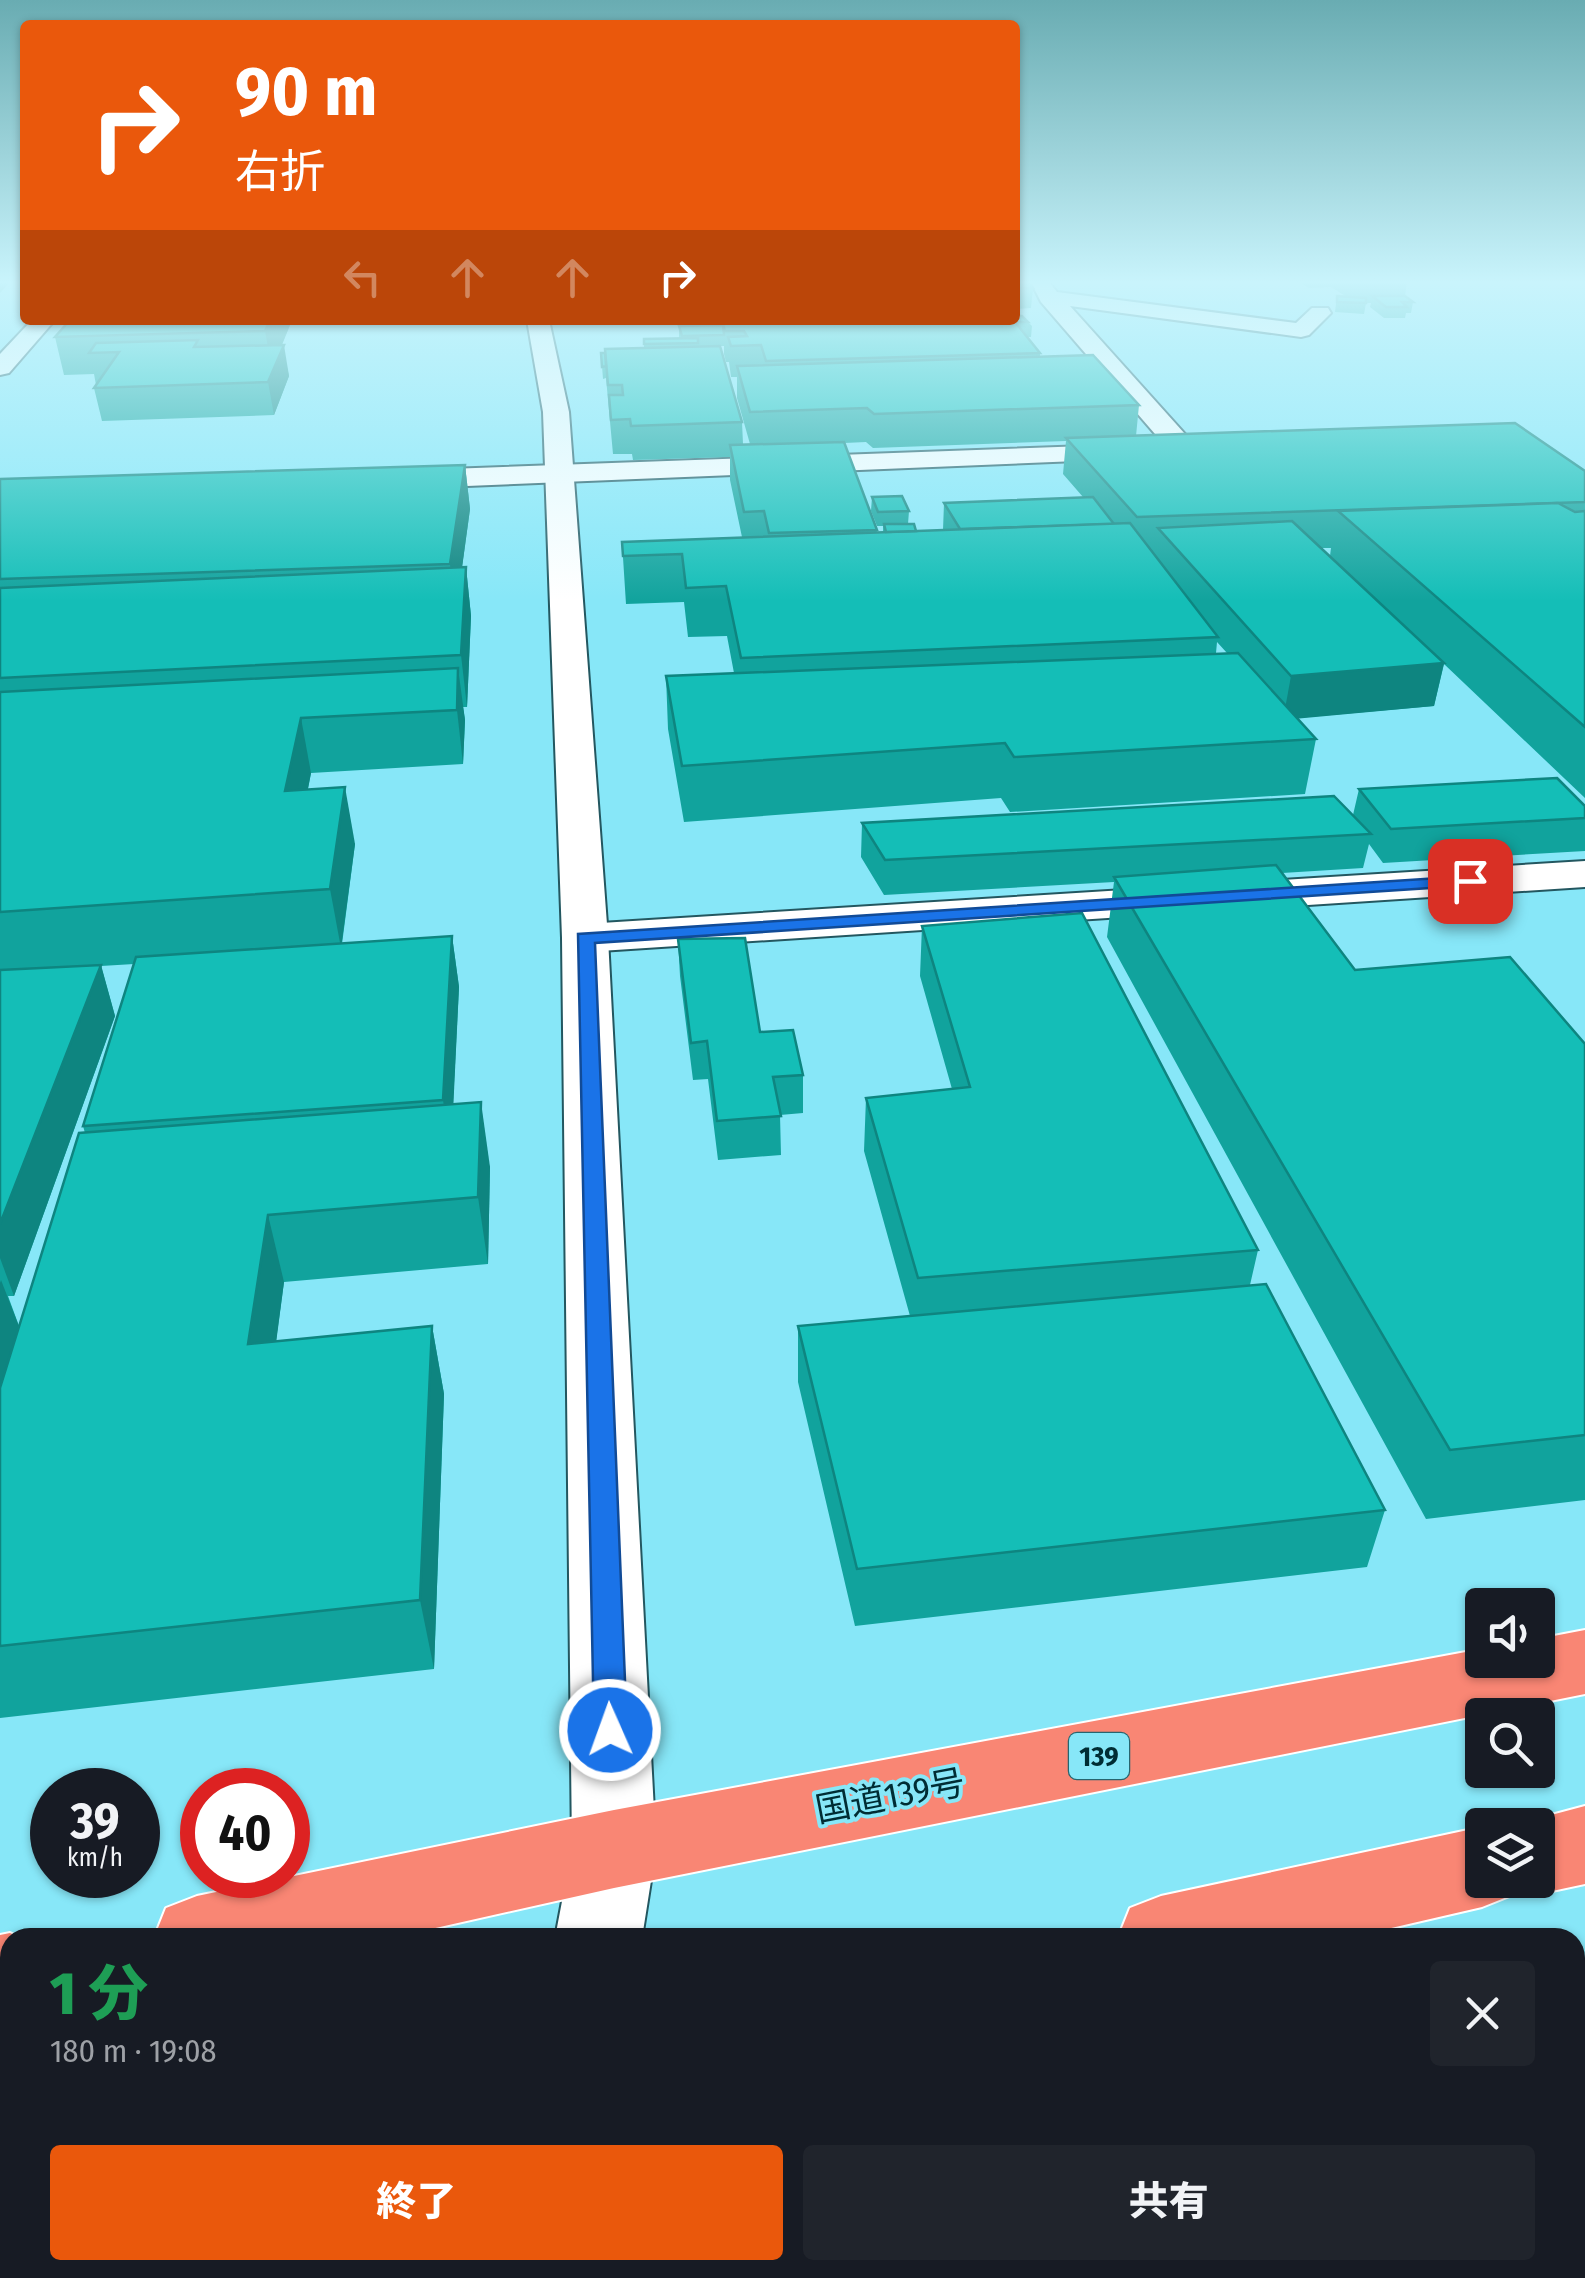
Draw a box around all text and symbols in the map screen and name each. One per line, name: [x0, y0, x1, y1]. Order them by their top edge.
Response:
text: 90 m: [235, 50, 377, 134]
icon: right: [70, 60, 200, 190]
text: 右折: [235, 145, 325, 199]
icon: left: [335, 250, 390, 305]
icon: ahead: [440, 250, 495, 305]
icon: ahead: [545, 250, 600, 305]
icon: right: [650, 250, 705, 305]
pin: [1428, 839, 1513, 924]
icon: arrive: [1443, 854, 1498, 909]
map controls: [1465, 1588, 1555, 1898]
button: sound: [1465, 1588, 1555, 1678]
position arrow: [558, 1678, 662, 1782]
button: search: [1465, 1698, 1555, 1788]
road number: 139: [1069, 1733, 1129, 1779]
street label: 国道139号: [812, 1761, 968, 1831]
speed limit sign: 40: [180, 1768, 310, 1898]
text: 39: [70, 1791, 120, 1851]
button: layers: [1465, 1808, 1555, 1898]
text: km/h: [67, 1843, 123, 1873]
text: 1 分: [50, 1958, 148, 2030]
button: close: [1430, 1961, 1535, 2066]
text: 180 m · 19:08: [50, 2032, 217, 2070]
button: 終了: [50, 2145, 783, 2260]
button: 共有: [803, 2145, 1535, 2260]

